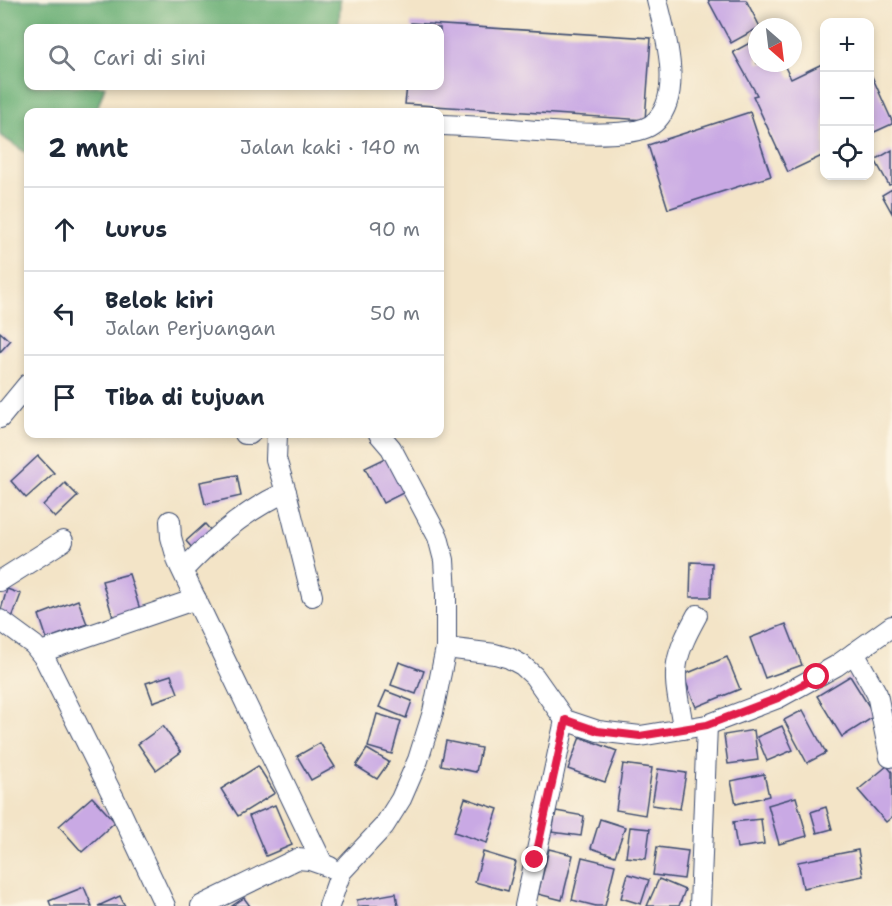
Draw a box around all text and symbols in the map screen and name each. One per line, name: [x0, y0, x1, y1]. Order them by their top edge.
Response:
north arrow: [748, 18, 802, 72]
map controls: [820, 18, 874, 180]
button: +: [820, 18, 874, 72]
search box: [24, 24, 444, 90]
icon: search: [45, 41, 78, 74]
text: Cari di sini: [93, 43, 206, 72]
button: −: [820, 72, 874, 126]
button: locate: [820, 126, 874, 180]
text: 2 mnt: [48, 130, 128, 165]
text: Jalan kaki · 140 m: [240, 134, 420, 160]
icon: ahead: [48, 213, 81, 246]
text: Lurus: [105, 215, 167, 244]
text: 90 m: [368, 216, 420, 242]
text: Belok kiri: [105, 286, 214, 315]
icon: left: [48, 297, 81, 330]
text: 50 m: [370, 300, 420, 326]
text: Jalan Perjuangan: [105, 315, 275, 341]
icon: arrive: [48, 381, 81, 414]
text: Tiba di tujuan: [105, 383, 265, 412]
route start: [803, 663, 829, 689]
route end: [521, 846, 547, 872]

